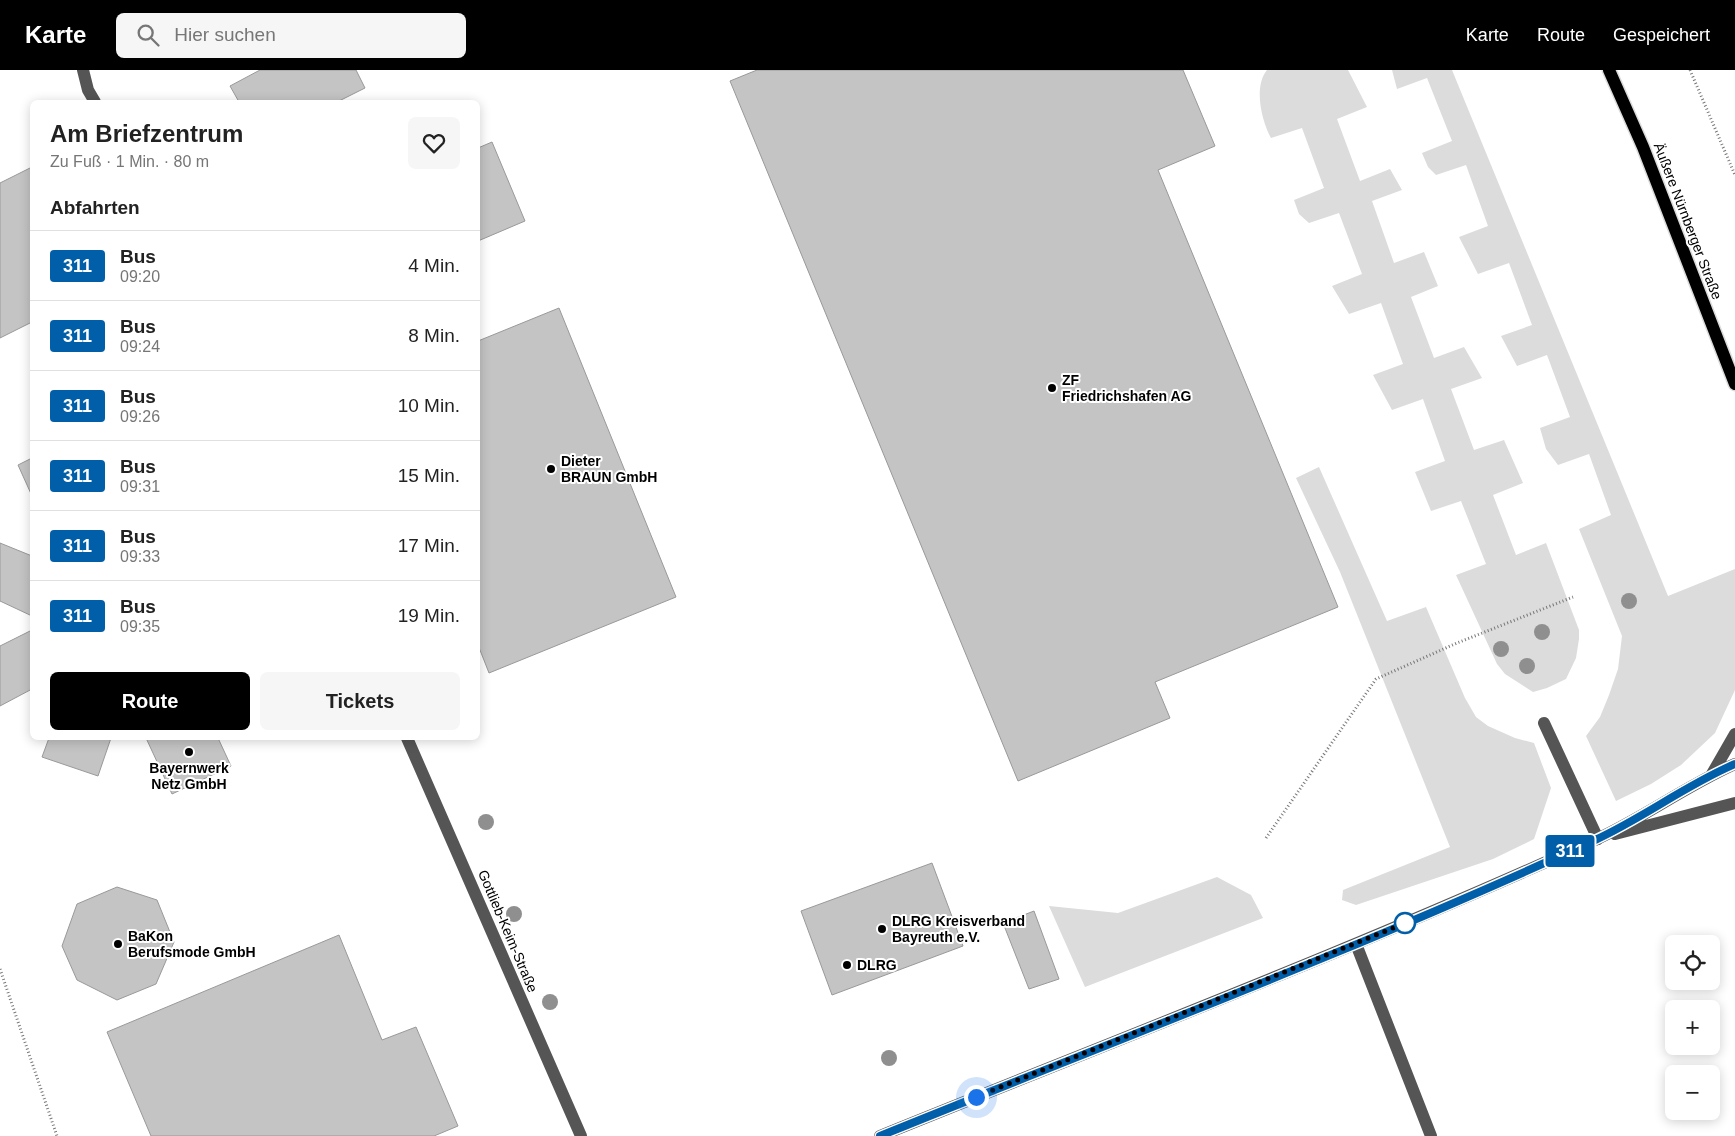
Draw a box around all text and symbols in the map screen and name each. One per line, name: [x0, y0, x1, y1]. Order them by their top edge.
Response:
search box: [116, 13, 466, 58]
text: Karte: [25, 21, 86, 48]
icon: search: [134, 21, 162, 49]
text: Hier suchen: [174, 24, 276, 45]
text: Karte: [1466, 25, 1509, 45]
text: Route: [1537, 25, 1585, 45]
text: Gespeichert: [1613, 25, 1710, 45]
button: heart: [408, 117, 460, 169]
text: Am Briefzentrum: [50, 120, 243, 147]
street label: Äußere Nürnberger Straße: [1651, 140, 1725, 302]
text: Zu Fuß · 1 Min. · 80 m: [50, 153, 209, 170]
text: Abfahrten: [50, 197, 140, 218]
text: Bus: [120, 246, 156, 267]
text: 4 Min.: [408, 255, 460, 276]
text: 311: [63, 256, 92, 276]
text: 09:20: [120, 268, 160, 285]
text: Bus: [120, 316, 156, 337]
text: 8 Min.: [408, 325, 460, 346]
text: 311: [63, 326, 92, 346]
text: 09:24: [120, 338, 160, 355]
place label: ZF Friedrichshafen AG: [1062, 372, 1192, 404]
marker: ZF Friedrichshafen AG: [1046, 382, 1058, 394]
text: Bus: [120, 386, 156, 407]
text: 10 Min.: [398, 395, 460, 416]
text: 311: [63, 396, 92, 416]
text: 09:26: [120, 408, 160, 425]
place label: Dieter BRAUN GmbH: [561, 453, 657, 485]
text: Bus: [120, 456, 156, 477]
marker: Dieter BRAUN GmbH: [545, 463, 557, 475]
text: 15 Min.: [398, 465, 460, 486]
text: 311: [63, 466, 92, 486]
text: 09:31: [120, 478, 160, 495]
text: Bus: [120, 526, 156, 547]
text: 17 Min.: [398, 535, 460, 556]
text: 311: [63, 536, 92, 556]
text: 09:33: [120, 548, 160, 565]
text: Bus: [120, 596, 156, 617]
text: 19 Min.: [398, 605, 460, 626]
text: 311: [63, 606, 92, 626]
text: 09:35: [120, 618, 160, 635]
button: Route: [50, 672, 250, 730]
button: Tickets: [260, 672, 460, 730]
marker: Bayernwerk Netz GmbH: [183, 746, 195, 758]
place label: Bayernwerk Netz GmbH: [149, 760, 229, 792]
line badge: 311: [1541, 835, 1599, 867]
text: 311: [1555, 841, 1585, 861]
street label: Gottlieb-Keim-Straße: [475, 867, 541, 995]
unlabelled marker: [1394, 912, 1416, 934]
place label: DLRG Kreisverband Bayreuth e.V.: [892, 913, 1025, 945]
marker: DLRG Kreisverband Bayreuth e.V.: [876, 923, 888, 935]
place label: BaKon Berufsmode GmbH: [128, 928, 256, 960]
map controls: [1665, 935, 1720, 1120]
button: locate: [1665, 935, 1720, 990]
marker: BaKon Berufsmode GmbH: [112, 938, 124, 950]
place label: DLRG: [857, 957, 897, 973]
marker: DLRG: [841, 959, 853, 971]
button: +: [1665, 1000, 1720, 1055]
button: −: [1665, 1065, 1720, 1120]
your location: [964, 1085, 989, 1110]

